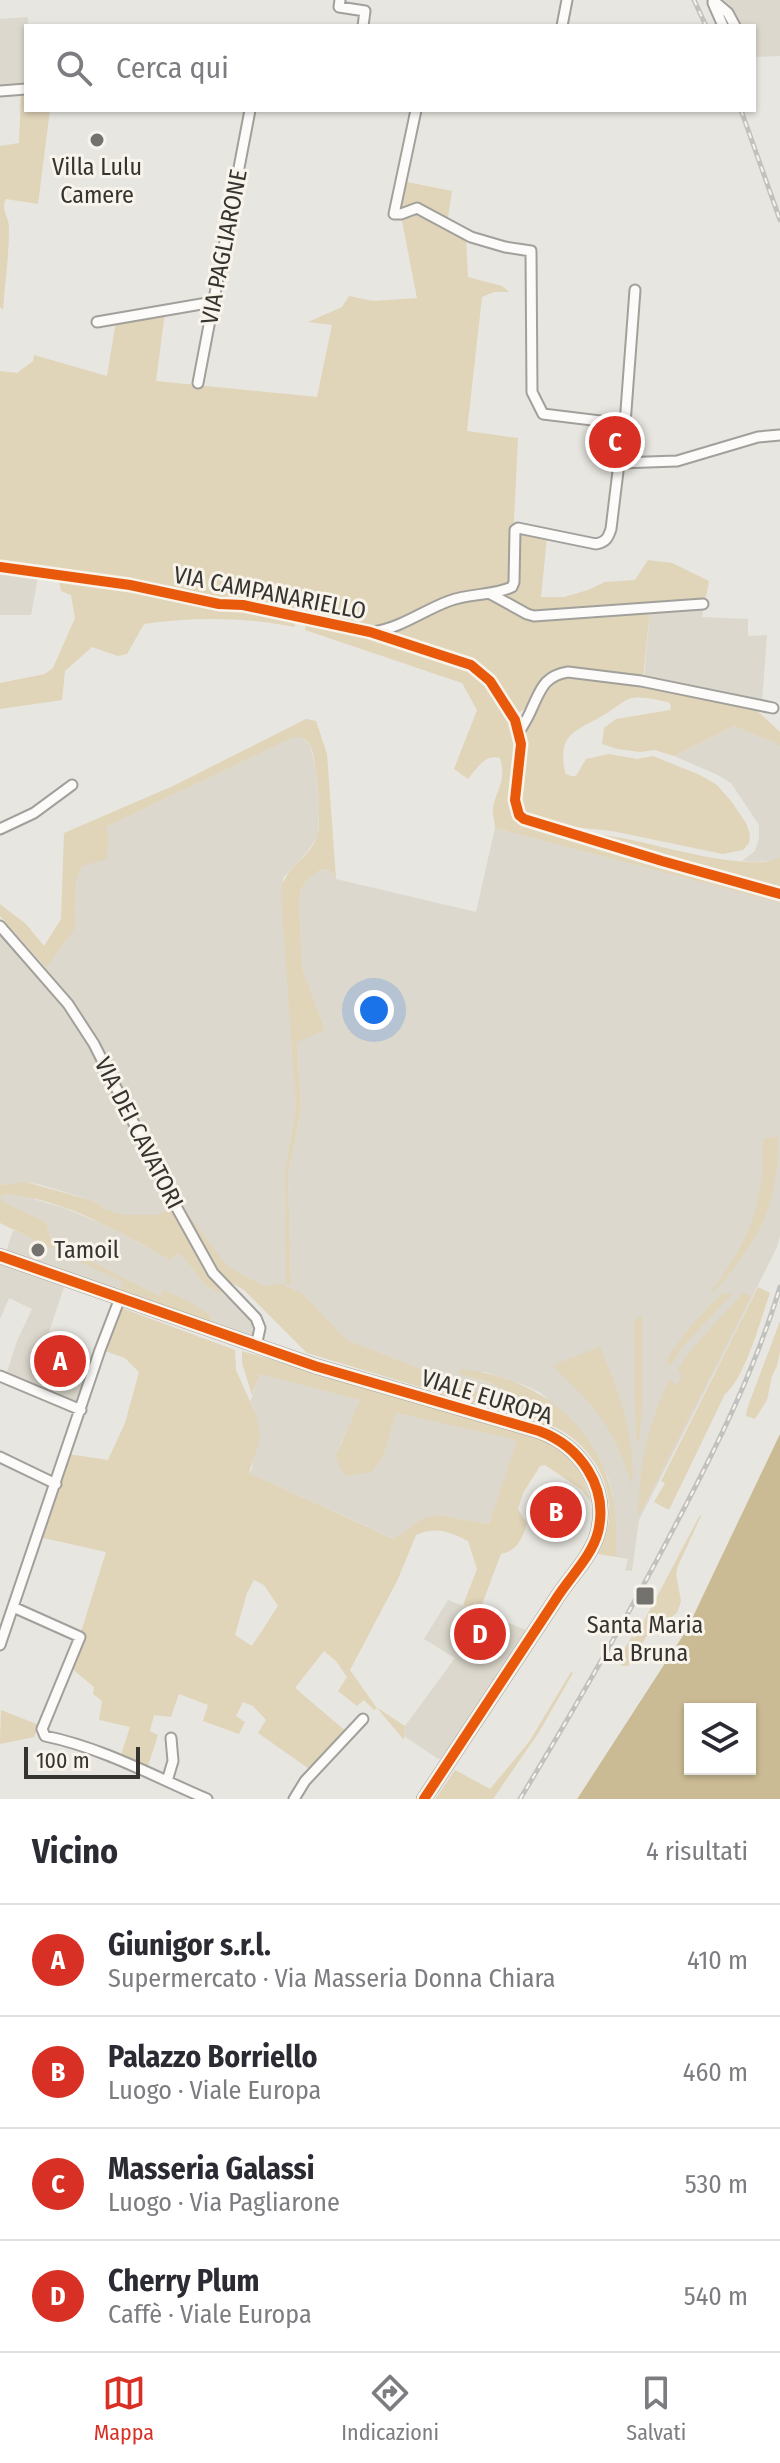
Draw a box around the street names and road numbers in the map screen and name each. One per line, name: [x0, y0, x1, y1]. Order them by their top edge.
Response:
street label: VIA PAGLIARONE: [195, 167, 253, 327]
street label: VIA CAMPANARIELLO: [171, 561, 369, 625]
street label: VIA DEI CAVATORI: [89, 1053, 189, 1213]
street label: VIALE EUROPA: [418, 1364, 556, 1430]

